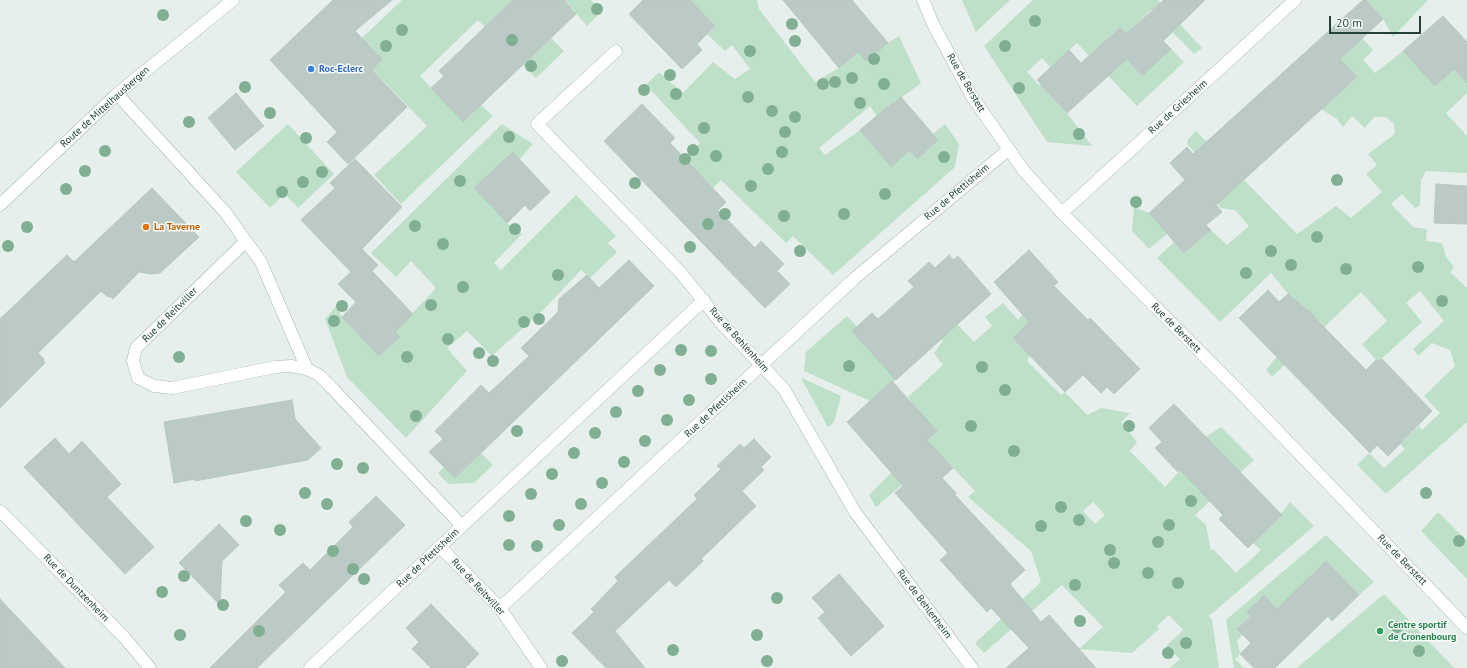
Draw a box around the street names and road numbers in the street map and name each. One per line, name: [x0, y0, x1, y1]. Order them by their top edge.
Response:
street label: Rue de Berstett: [944, 52, 988, 114]
street label: Route de Mittelhausbergen: [58, 64, 152, 150]
street label: Rue de Griesheim: [1146, 77, 1210, 137]
street label: Rue de Pfettisheim: [922, 161, 992, 223]
street label: Rue de Reitwiller: [140, 285, 200, 345]
street label: Rue de Berstett: [1148, 300, 1204, 356]
street label: Rue de Behlenheim: [707, 305, 771, 375]
street label: Rue de Pfettisheim: [682, 376, 750, 440]
street label: Rue de Pfettisheim: [394, 526, 462, 590]
street label: Rue de Berstett: [1375, 532, 1429, 588]
street label: Rue de Duntzenheim: [41, 552, 111, 624]
street label: Rue de Reitwiller: [449, 556, 507, 618]
street label: Rue de Behlenheim: [894, 567, 954, 641]

